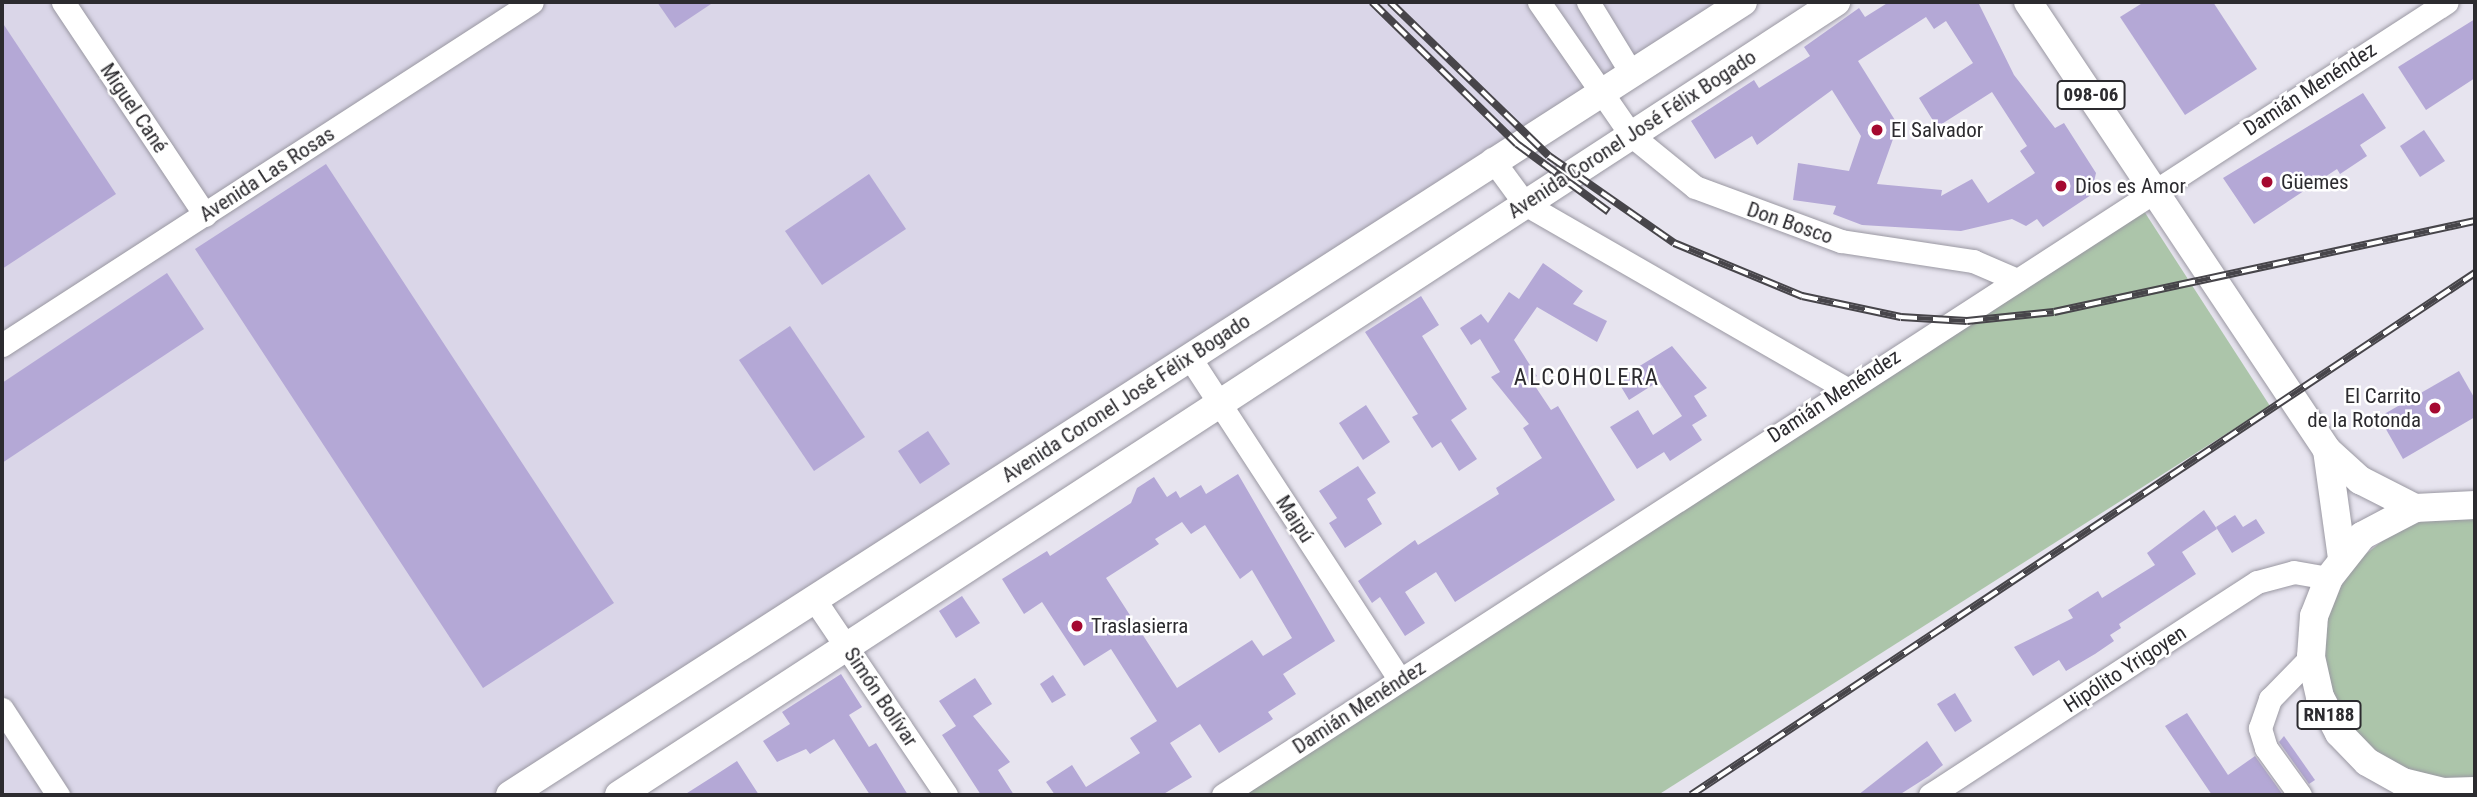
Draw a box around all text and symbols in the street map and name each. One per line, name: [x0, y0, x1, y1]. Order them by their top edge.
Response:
street label: Damián Menéndez: [2239, 37, 2381, 141]
street label: Avenida Coronel José Félix Bogado: [1503, 44, 1761, 224]
street label: Miguel Cané: [95, 58, 173, 158]
road number: 098-06: [2056, 80, 2126, 110]
place label: El Salvador: [1891, 117, 1983, 143]
street label: Avenida Las Rosas: [195, 121, 339, 227]
marker: El Salvador: [1869, 122, 1885, 138]
place label: Güemes: [2281, 169, 2349, 195]
place label: Dios es Amor: [2075, 173, 2186, 199]
marker: Güemes: [2259, 174, 2275, 190]
marker: Dios es Amor: [2053, 178, 2069, 194]
street label: Don Bosco: [1744, 197, 1836, 249]
street label: Avenida Coronel José Félix Bogado: [997, 308, 1255, 488]
street label: Damián Menéndez: [1763, 344, 1905, 448]
district label: ALCOHOLERA: [1515, 364, 1659, 392]
place label: El Carrito de la Rotonda: [2307, 383, 2421, 433]
marker: El Carrito de la Rotonda: [2427, 400, 2443, 416]
street label: Maipú: [1270, 491, 1320, 547]
place label: Traslasierra: [1091, 613, 1188, 639]
marker: Traslasierra: [1069, 618, 1085, 634]
street label: Hipólito Yrigoyen: [2059, 620, 2191, 718]
street label: Simón Bolívar: [839, 643, 923, 751]
street label: Damián Menéndez: [1288, 655, 1430, 759]
road number: RN188: [2296, 700, 2362, 730]

